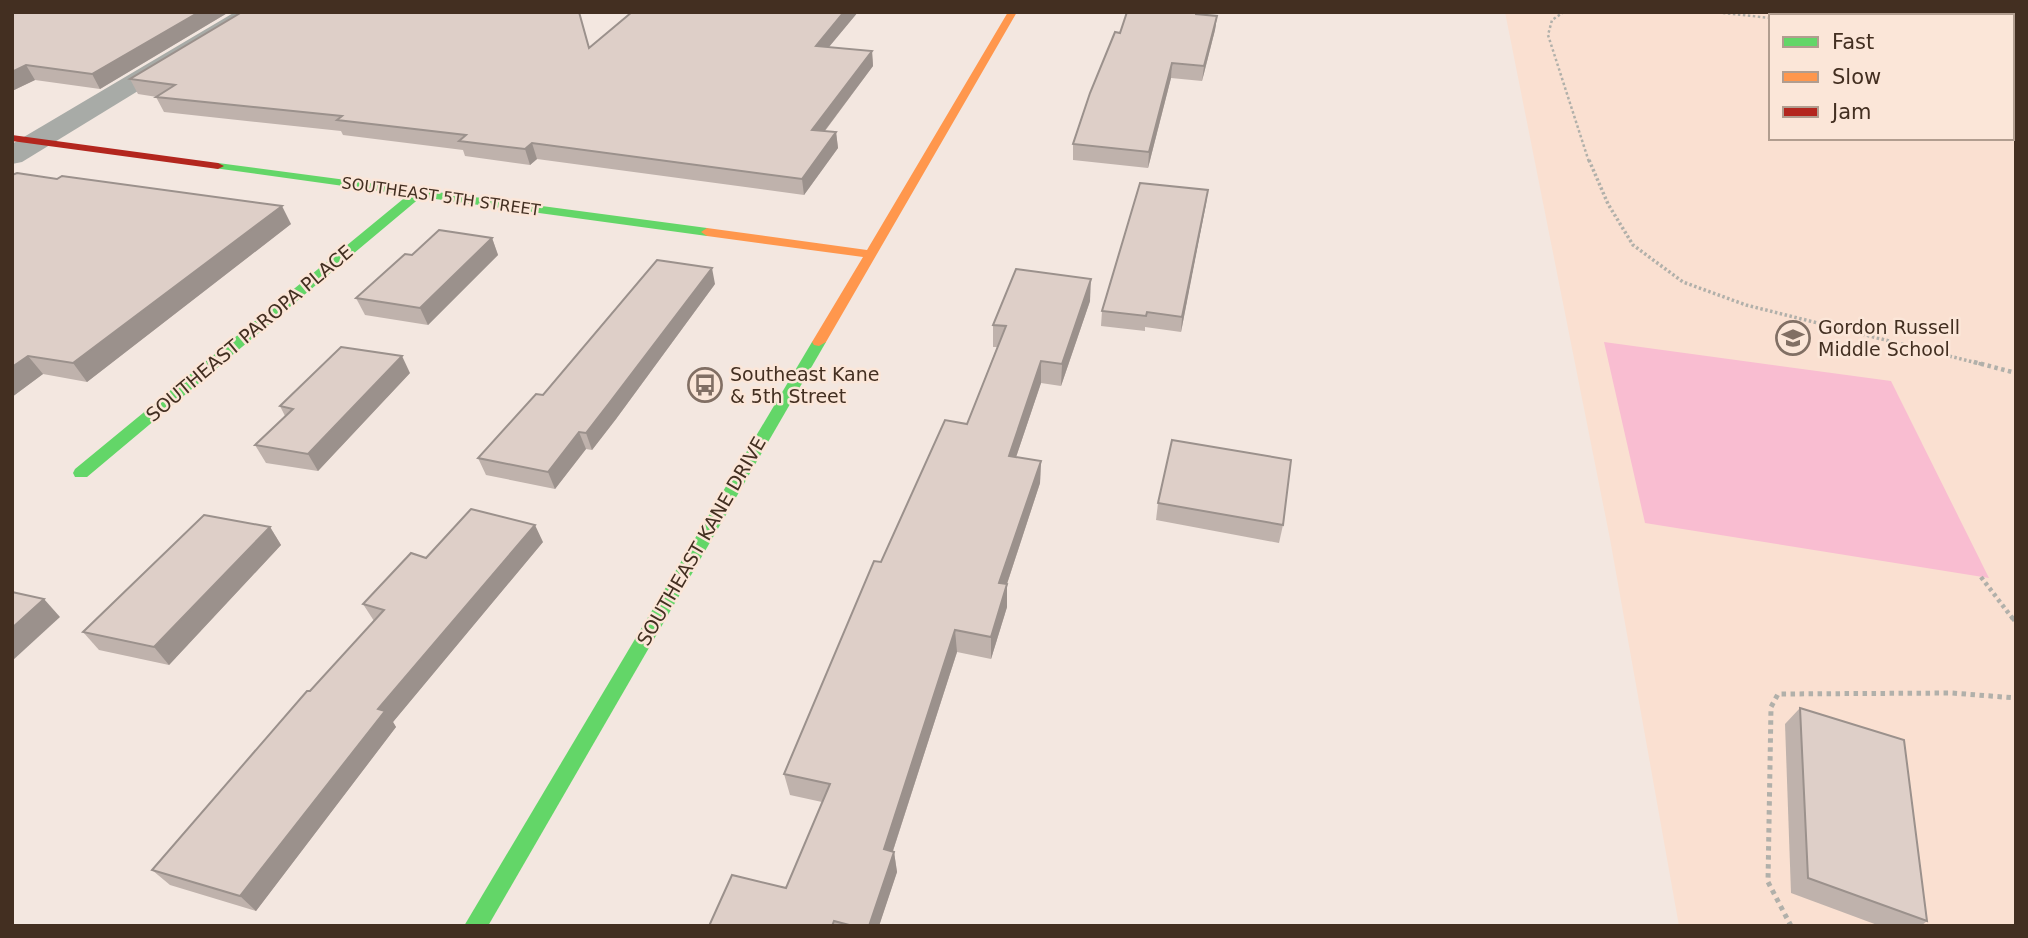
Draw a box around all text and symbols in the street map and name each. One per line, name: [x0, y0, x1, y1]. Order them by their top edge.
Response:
legend: [1769, 14, 2014, 140]
text: Fast: [1832, 30, 1874, 54]
text: Slow: [1832, 65, 1881, 89]
text: Jam: [1830, 100, 1872, 124]
street label: SOUTHEAST 5TH STREET: [340, 173, 542, 220]
street label: SOUTHEAST PAROPA PLACE: [141, 240, 357, 426]
place label: Gordon Russell Middle School: [1818, 316, 1960, 360]
school or university icon: Gordon Russell Middle School: [1774, 319, 1812, 357]
place label: Southeast Kane & 5th Street: [730, 363, 879, 407]
bus stop icon: Southeast Kane & 5th Street: [686, 366, 724, 404]
street label: SOUTHEAST KANE DRIVE: [632, 433, 770, 649]

